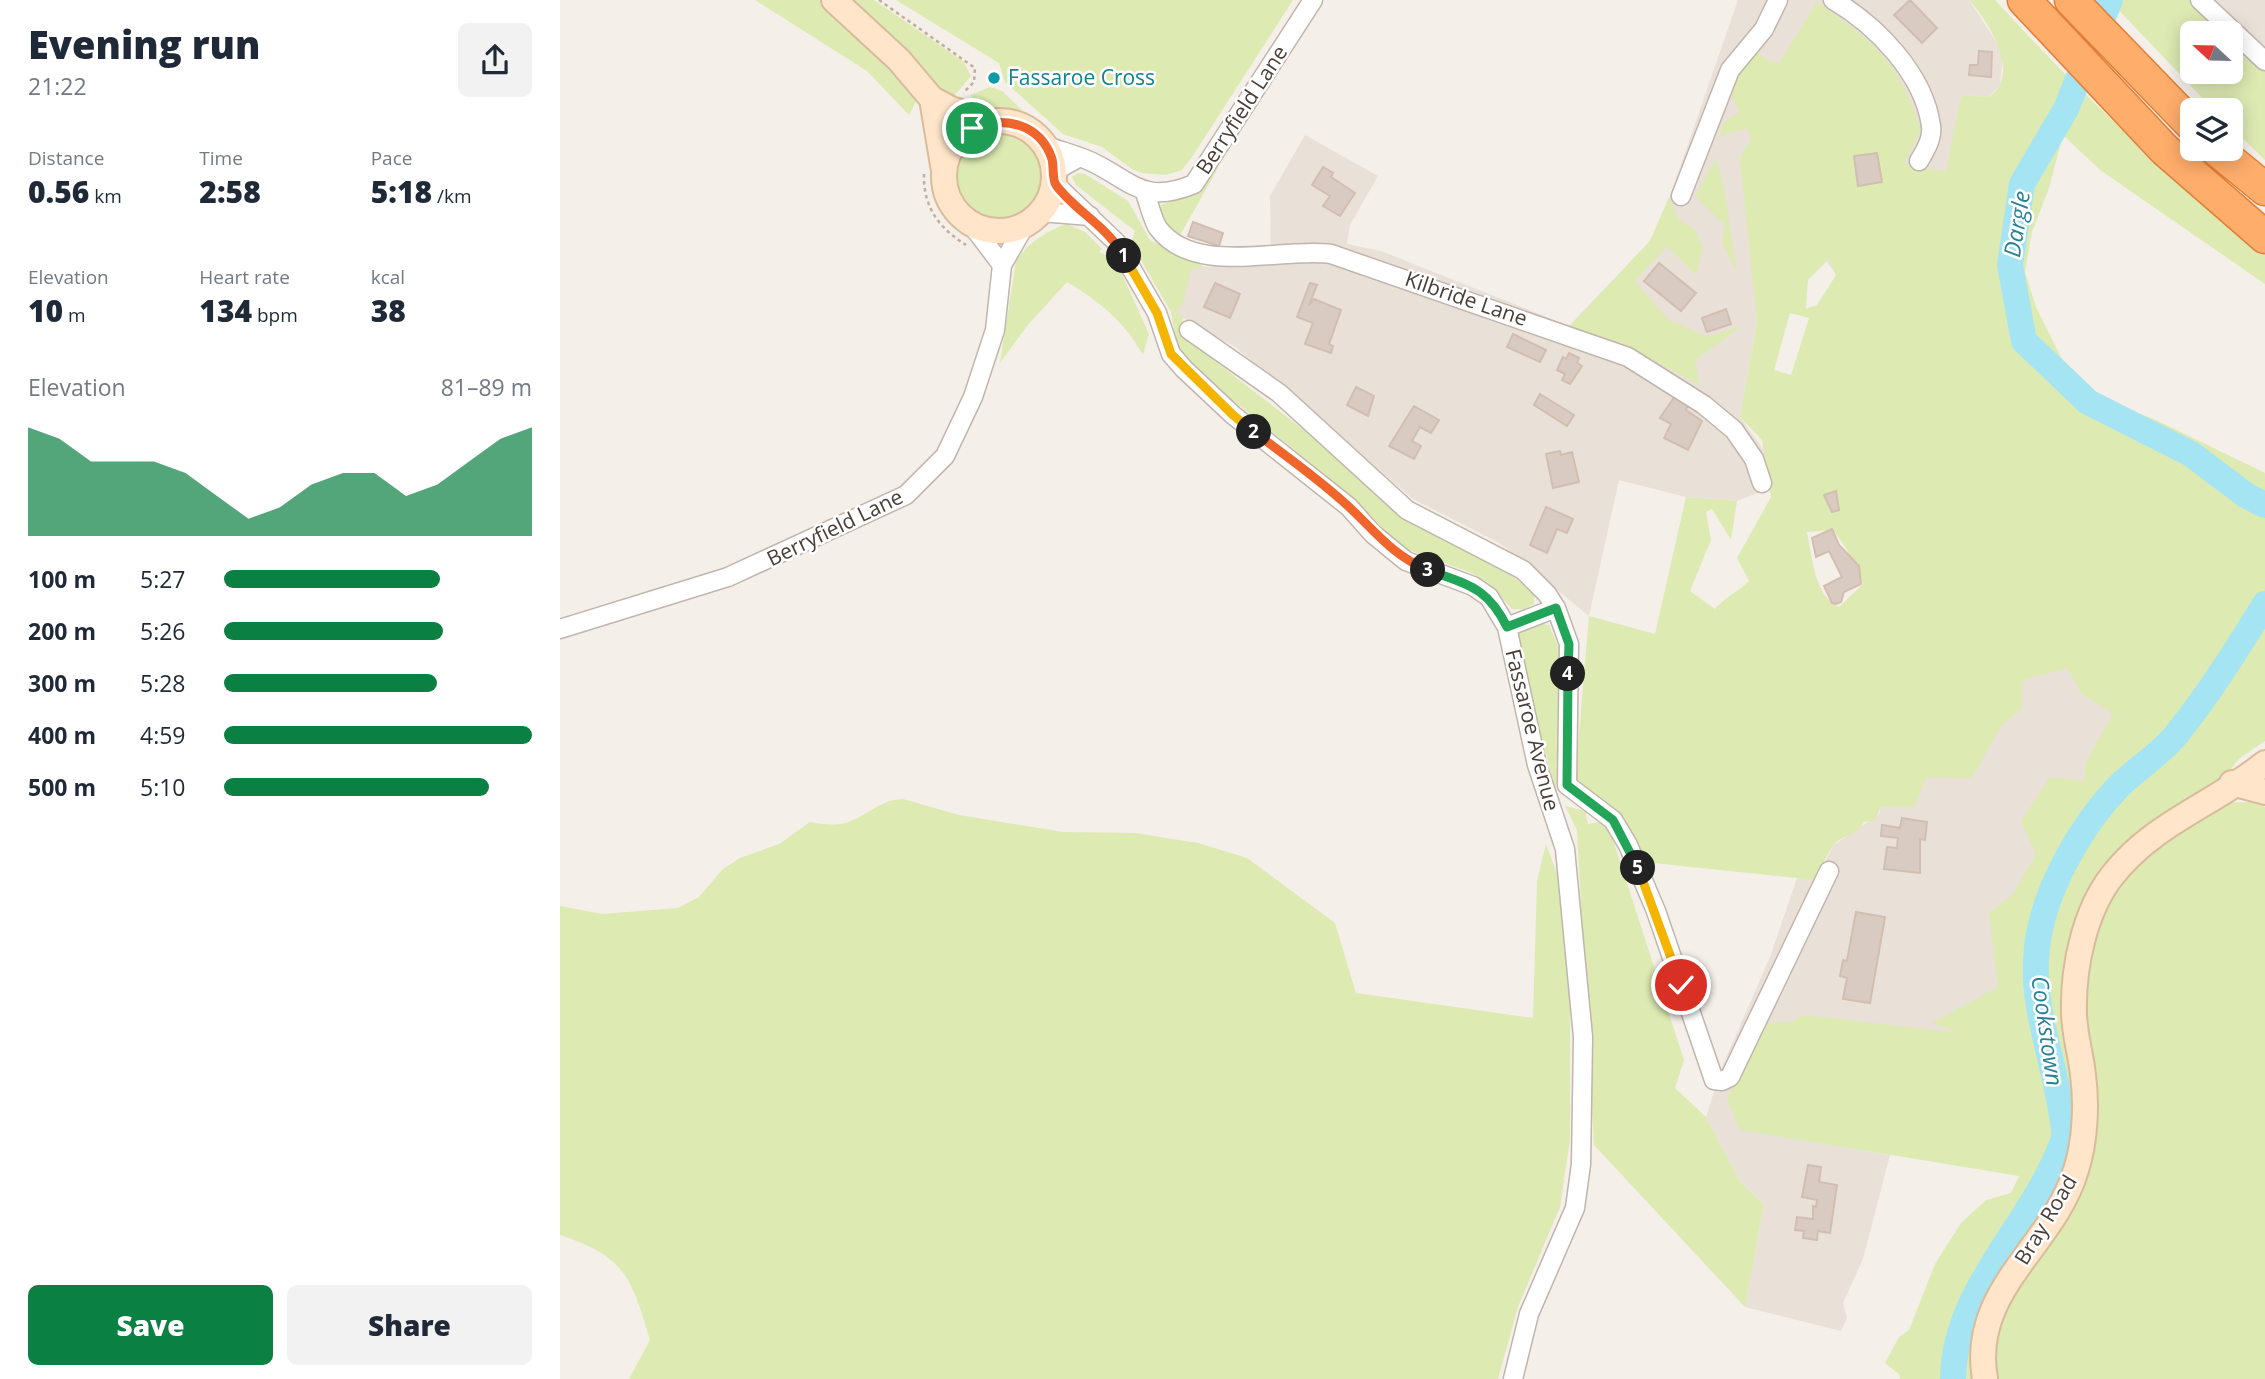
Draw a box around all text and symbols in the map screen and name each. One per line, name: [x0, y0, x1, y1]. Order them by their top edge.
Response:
text: Evening run: [28, 18, 260, 70]
north arrow: [2180, 21, 2244, 84]
map controls: [2180, 21, 2243, 161]
button: share: [458, 23, 532, 97]
street label: Berryfield Lane: [1189, 40, 1293, 179]
place label: Fassaroe Cross: [1008, 63, 1155, 91]
text: 21:22: [28, 70, 87, 102]
marker: Fassaroe Cross: [986, 70, 1002, 86]
pin: [942, 98, 1002, 158]
button: layers: [2180, 98, 2243, 161]
icon: arrive: [953, 109, 991, 147]
text: Distance: [28, 145, 104, 171]
text: Time: [199, 145, 243, 171]
text: Pace: [371, 145, 412, 171]
text: 0.56: [28, 171, 89, 212]
text: 2:58: [199, 171, 261, 212]
text: 5:18: [371, 171, 432, 212]
text: km: [89, 183, 122, 209]
text: /km: [432, 183, 472, 209]
water label: Dargle: [1995, 188, 2037, 259]
pin: 1: [1106, 238, 1142, 274]
text: 1: [1118, 242, 1129, 268]
text: Elevation: [28, 264, 109, 290]
text: Heart rate: [199, 264, 290, 290]
text: kcal: [371, 264, 405, 290]
street label: Kilbride Lane: [1401, 264, 1531, 332]
text: 10: [28, 290, 63, 331]
text: 134: [199, 290, 252, 331]
text: 38: [371, 290, 406, 331]
text: m: [63, 302, 86, 328]
text: bpm: [252, 302, 298, 328]
text: Elevation: [28, 371, 126, 403]
text: 81–89 m: [441, 371, 532, 403]
pin: 2: [1236, 414, 1272, 450]
text: 2: [1248, 418, 1259, 444]
street label: Berryfield Lane: [762, 482, 907, 572]
pin: 3: [1410, 552, 1446, 588]
text: 3: [1422, 556, 1433, 582]
text: 100 m: [28, 563, 96, 595]
text: 5:27: [140, 563, 186, 595]
text: 200 m: [28, 615, 96, 647]
text: 5:26: [140, 615, 186, 647]
street label: Fassaroe Avenue: [1499, 646, 1567, 814]
pin: 4: [1550, 656, 1586, 692]
text: 4: [1562, 660, 1573, 686]
text: 300 m: [28, 667, 96, 699]
text: 5:28: [140, 667, 186, 699]
text: 400 m: [28, 719, 96, 751]
text: 4:59: [140, 719, 186, 751]
text: 500 m: [28, 771, 96, 803]
text: 5:10: [140, 771, 186, 803]
pin: 5: [1620, 850, 1656, 886]
text: 5: [1632, 854, 1643, 880]
pin: [1651, 955, 1711, 1015]
icon: check: [1662, 966, 1700, 1004]
water label: Cookstown: [2024, 974, 2072, 1088]
street label: Bray Road: [2007, 1169, 2083, 1270]
button: Save: [28, 1285, 273, 1365]
button: Share: [287, 1285, 532, 1365]

